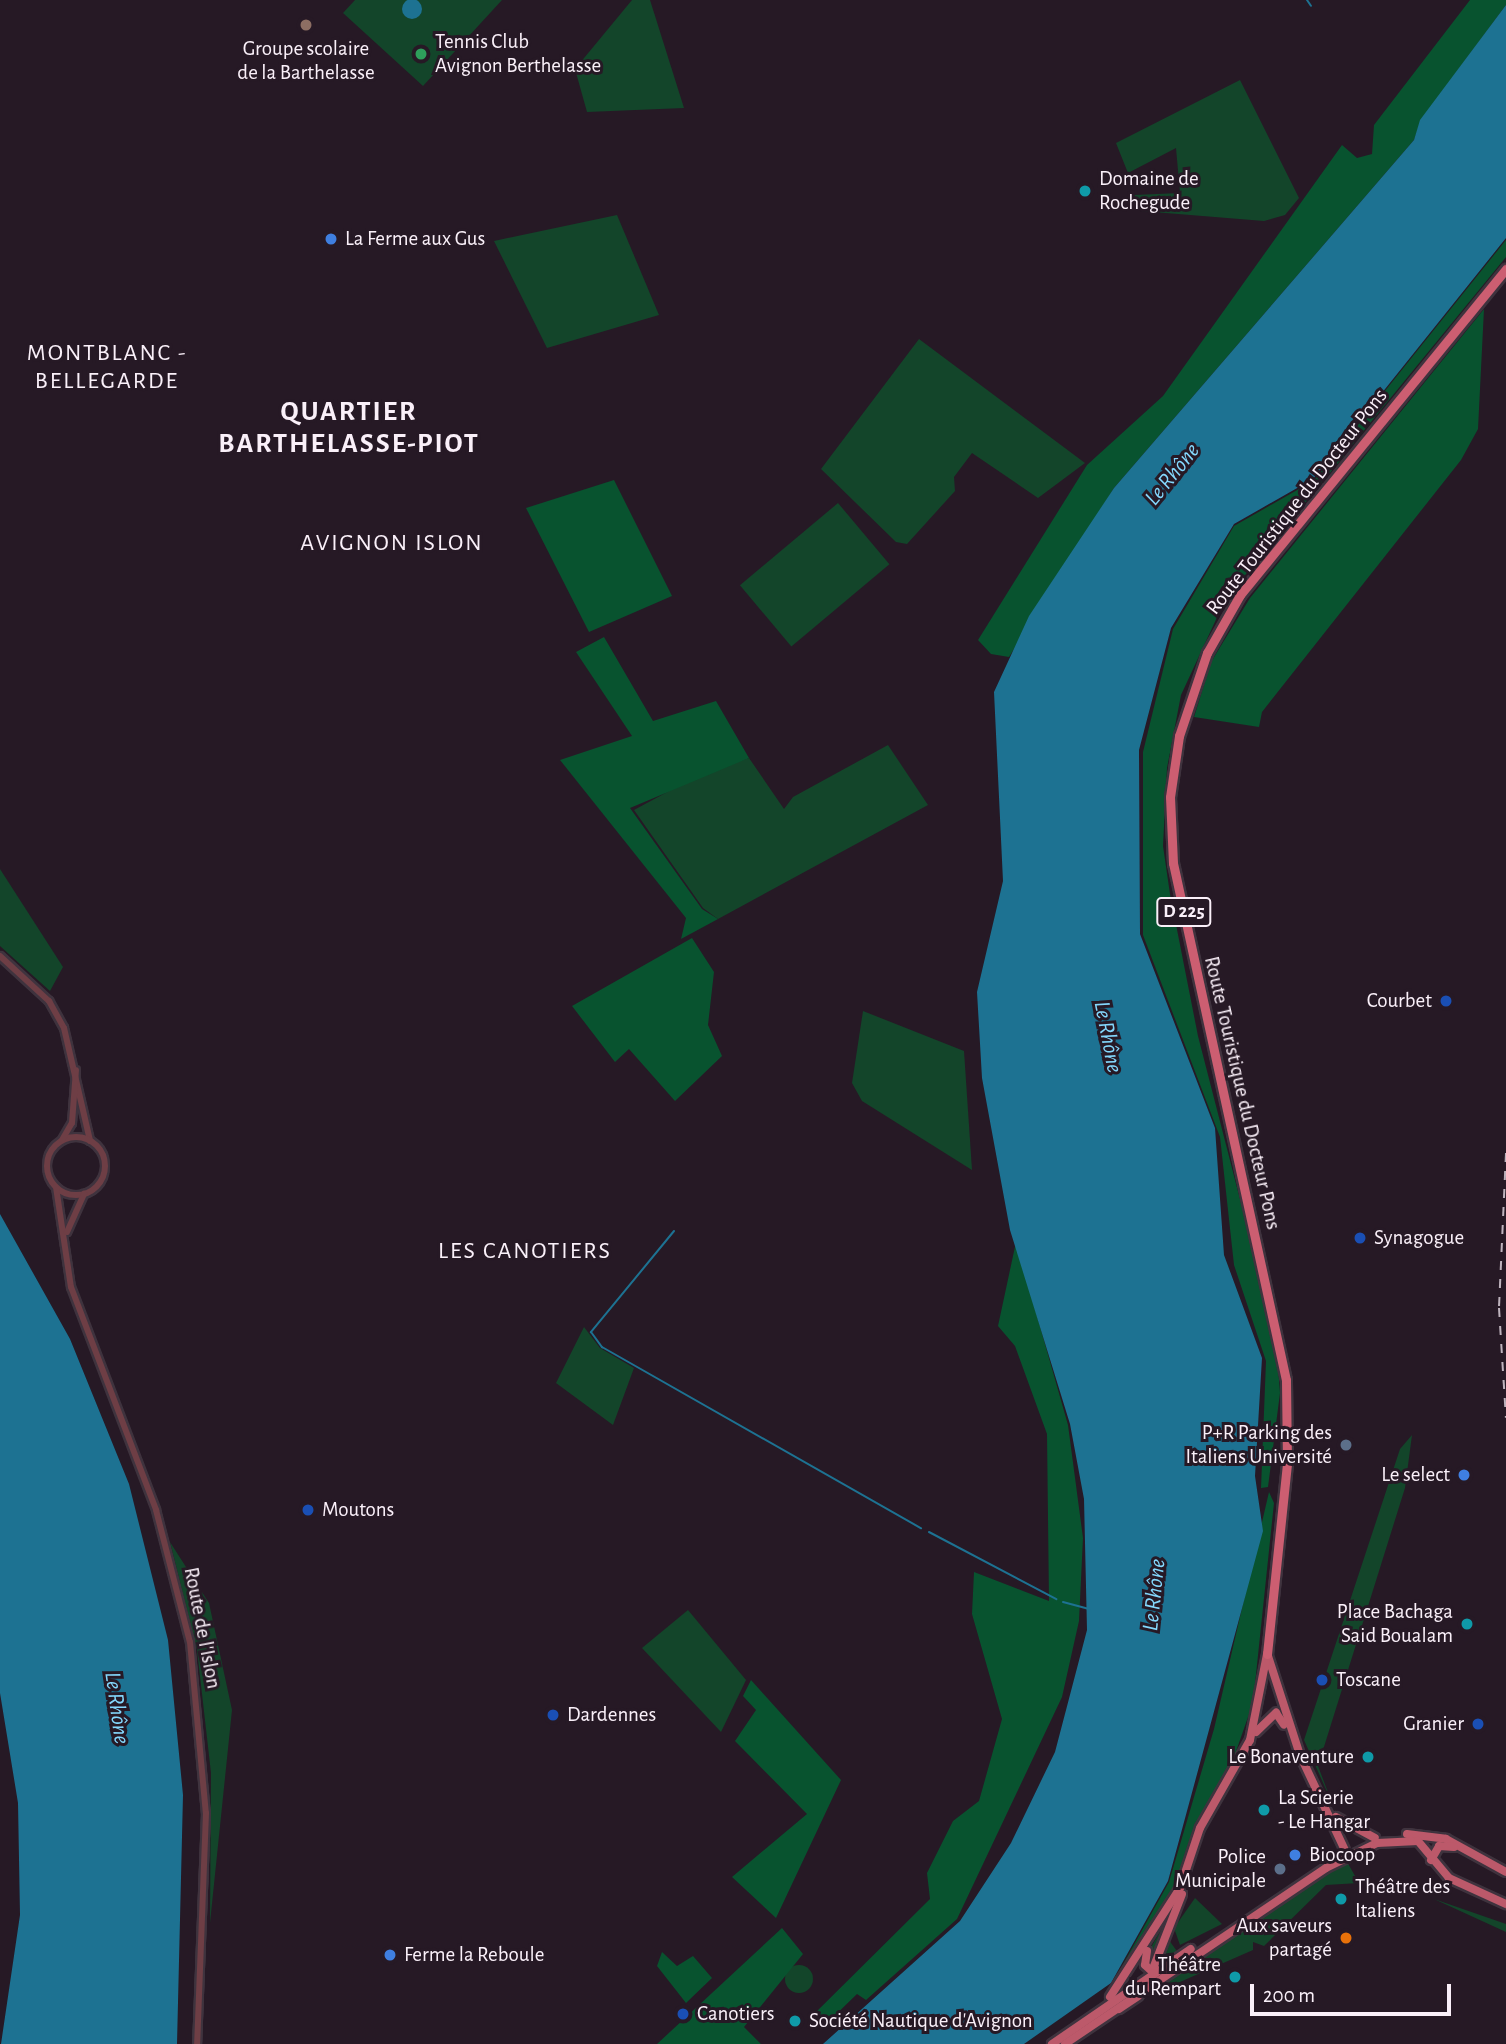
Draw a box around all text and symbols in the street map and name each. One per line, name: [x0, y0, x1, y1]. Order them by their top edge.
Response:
marker: Groupe scolaire de la Barthelasse: [298, 17, 314, 33]
place label: Tennis Club Avignon Berthelasse: [435, 29, 601, 79]
place label: Groupe scolaire de la Barthelasse: [237, 36, 375, 86]
marker: Tennis Club Avignon Berthelasse: [413, 46, 429, 62]
place label: Domaine de Rochegude: [1099, 166, 1199, 216]
marker: Domaine de Rochegude: [1077, 183, 1093, 199]
place label: La Ferme aux Gus: [345, 226, 485, 252]
marker: La Ferme aux Gus: [323, 231, 339, 247]
district label: MONTBLANC - BELLEGARDE: [28, 340, 186, 396]
street label: Route Touristique du Docteur Pons: [1201, 384, 1393, 620]
district label: QUARTIER BARTHELASSE-PIOT: [220, 395, 478, 461]
water label: Le Rhône: [1139, 438, 1207, 512]
district label: AVIGNON ISLON: [302, 530, 482, 558]
road number: D 225: [1156, 896, 1212, 928]
street label: Route Touristique du Docteur Pons: [1198, 954, 1286, 1232]
place label: Courbet: [1367, 988, 1432, 1014]
marker: Courbet: [1438, 993, 1454, 1009]
water label: Le Rhône: [1087, 999, 1127, 1075]
place label: Synagogue: [1374, 1225, 1464, 1251]
marker: Synagogue: [1352, 1230, 1368, 1246]
district label: LES CANOTIERS: [440, 1238, 610, 1266]
place label: P+R Parking des Italiens Université: [1186, 1420, 1332, 1470]
marker: P+R Parking des Italiens Université: [1338, 1437, 1354, 1453]
place label: Le select: [1381, 1462, 1450, 1488]
marker: Le select: [1456, 1467, 1472, 1483]
place label: Moutons: [322, 1497, 394, 1523]
marker: Moutons: [300, 1502, 316, 1518]
water label: Le Rhône: [1137, 1557, 1173, 1633]
street label: Route de l'Islon: [178, 1565, 226, 1691]
place label: Place Bachaga Said Boualam: [1337, 1599, 1453, 1649]
marker: Place Bachaga Said Boualam: [1459, 1616, 1475, 1632]
place label: Toscane: [1336, 1667, 1401, 1693]
water label: Le Rhône: [97, 1670, 135, 1746]
marker: Toscane: [1314, 1672, 1330, 1688]
place label: Dardennes: [567, 1702, 656, 1728]
marker: Dardennes: [545, 1707, 561, 1723]
place label: Granier: [1403, 1711, 1464, 1737]
marker: Granier: [1470, 1716, 1486, 1732]
place label: Le Bonaventure: [1228, 1744, 1354, 1770]
marker: Le Bonaventure: [1360, 1749, 1376, 1765]
place label: La Scierie - Le Hangar: [1278, 1785, 1370, 1835]
marker: La Scierie - Le Hangar: [1256, 1802, 1272, 1818]
place label: Biocoop: [1309, 1842, 1375, 1868]
place label: Police Municipale: [1175, 1844, 1266, 1894]
marker: Biocoop: [1287, 1847, 1303, 1863]
marker: Police Municipale: [1272, 1861, 1288, 1877]
place label: Théâtre des Italiens: [1355, 1874, 1450, 1924]
marker: Théâtre des Italiens: [1333, 1891, 1349, 1907]
place label: Aux saveurs partagé: [1236, 1913, 1332, 1963]
marker: Aux saveurs partagé: [1338, 1930, 1354, 1946]
place label: Ferme la Reboule: [404, 1942, 544, 1968]
marker: Ferme la Reboule: [382, 1947, 398, 1963]
place label: Théâtre du Rempart: [1125, 1952, 1221, 2002]
marker: Théâtre du Rempart: [1227, 1969, 1243, 1985]
scale bar: [1254, 1970, 1455, 2014]
text: 200 m: [1263, 1985, 1315, 2006]
place label: Canotiers: [697, 2001, 775, 2027]
marker: Canotiers: [675, 2006, 691, 2022]
place label: Société Nautique d'Avignon: [809, 2008, 1033, 2034]
marker: Société Nautique d'Avignon: [787, 2013, 803, 2029]

